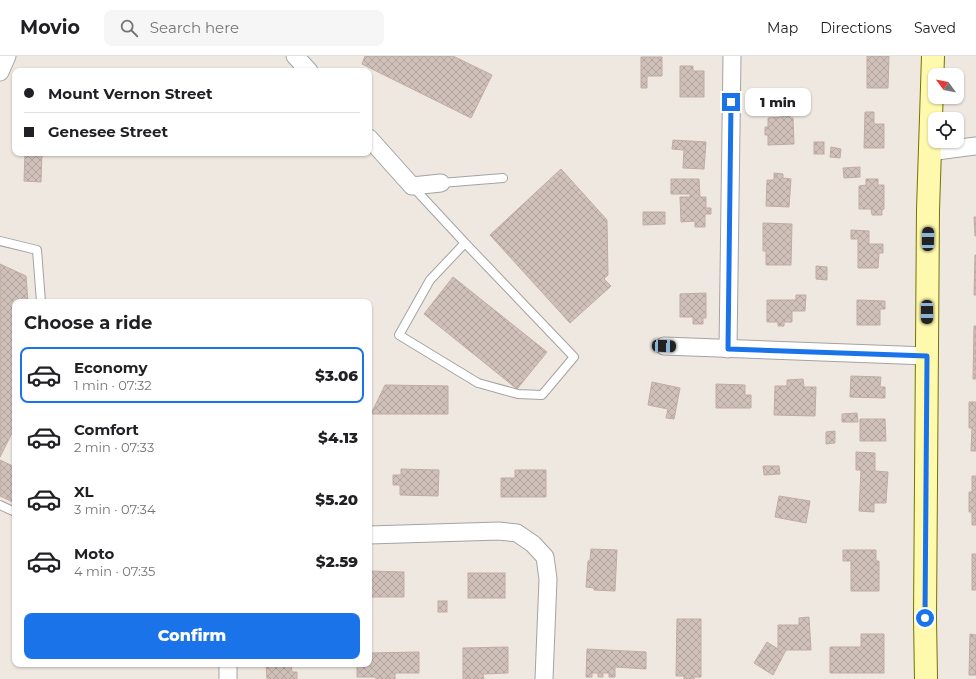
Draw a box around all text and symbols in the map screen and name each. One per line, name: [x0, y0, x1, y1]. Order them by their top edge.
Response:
search box: [104, 10, 384, 46]
text: Movio: [20, 16, 80, 39]
icon: search: [118, 17, 140, 39]
text: Search here: [150, 18, 239, 37]
text: Map: [767, 19, 798, 37]
text: Directions: [820, 19, 892, 37]
text: Saved: [914, 19, 956, 37]
north arrow: [928, 68, 964, 104]
map controls: [928, 68, 964, 148]
text: Mount Vernon Street: [48, 84, 213, 103]
callout: 1 min: [745, 88, 811, 116]
route end: [722, 93, 740, 111]
text: 1 min: [760, 94, 796, 110]
button: locate: [928, 112, 964, 148]
text: Genesee Street: [48, 122, 168, 141]
car: [922, 227, 934, 251]
car: [921, 300, 933, 324]
text: Choose a ride: [24, 312, 152, 334]
car: [652, 340, 676, 352]
icon: car: [26, 357, 62, 393]
text: Economy: [74, 358, 147, 377]
text: $3.06: [315, 366, 358, 385]
text: 1 min · 07:32: [74, 377, 152, 393]
icon: car: [26, 419, 62, 455]
text: Comfort: [74, 420, 139, 439]
text: $4.13: [318, 428, 358, 447]
text: 2 min · 07:33: [74, 439, 154, 455]
icon: car: [26, 481, 62, 517]
text: XL: [74, 482, 93, 501]
text: $5.20: [316, 490, 358, 509]
text: 3 min · 07:34: [74, 501, 156, 517]
icon: car: [26, 543, 62, 579]
text: Moto: [74, 544, 114, 563]
text: $2.59: [316, 552, 358, 571]
text: 4 min · 07:35: [74, 563, 155, 579]
route start: [916, 609, 934, 627]
button: Confirm: [24, 613, 360, 659]

